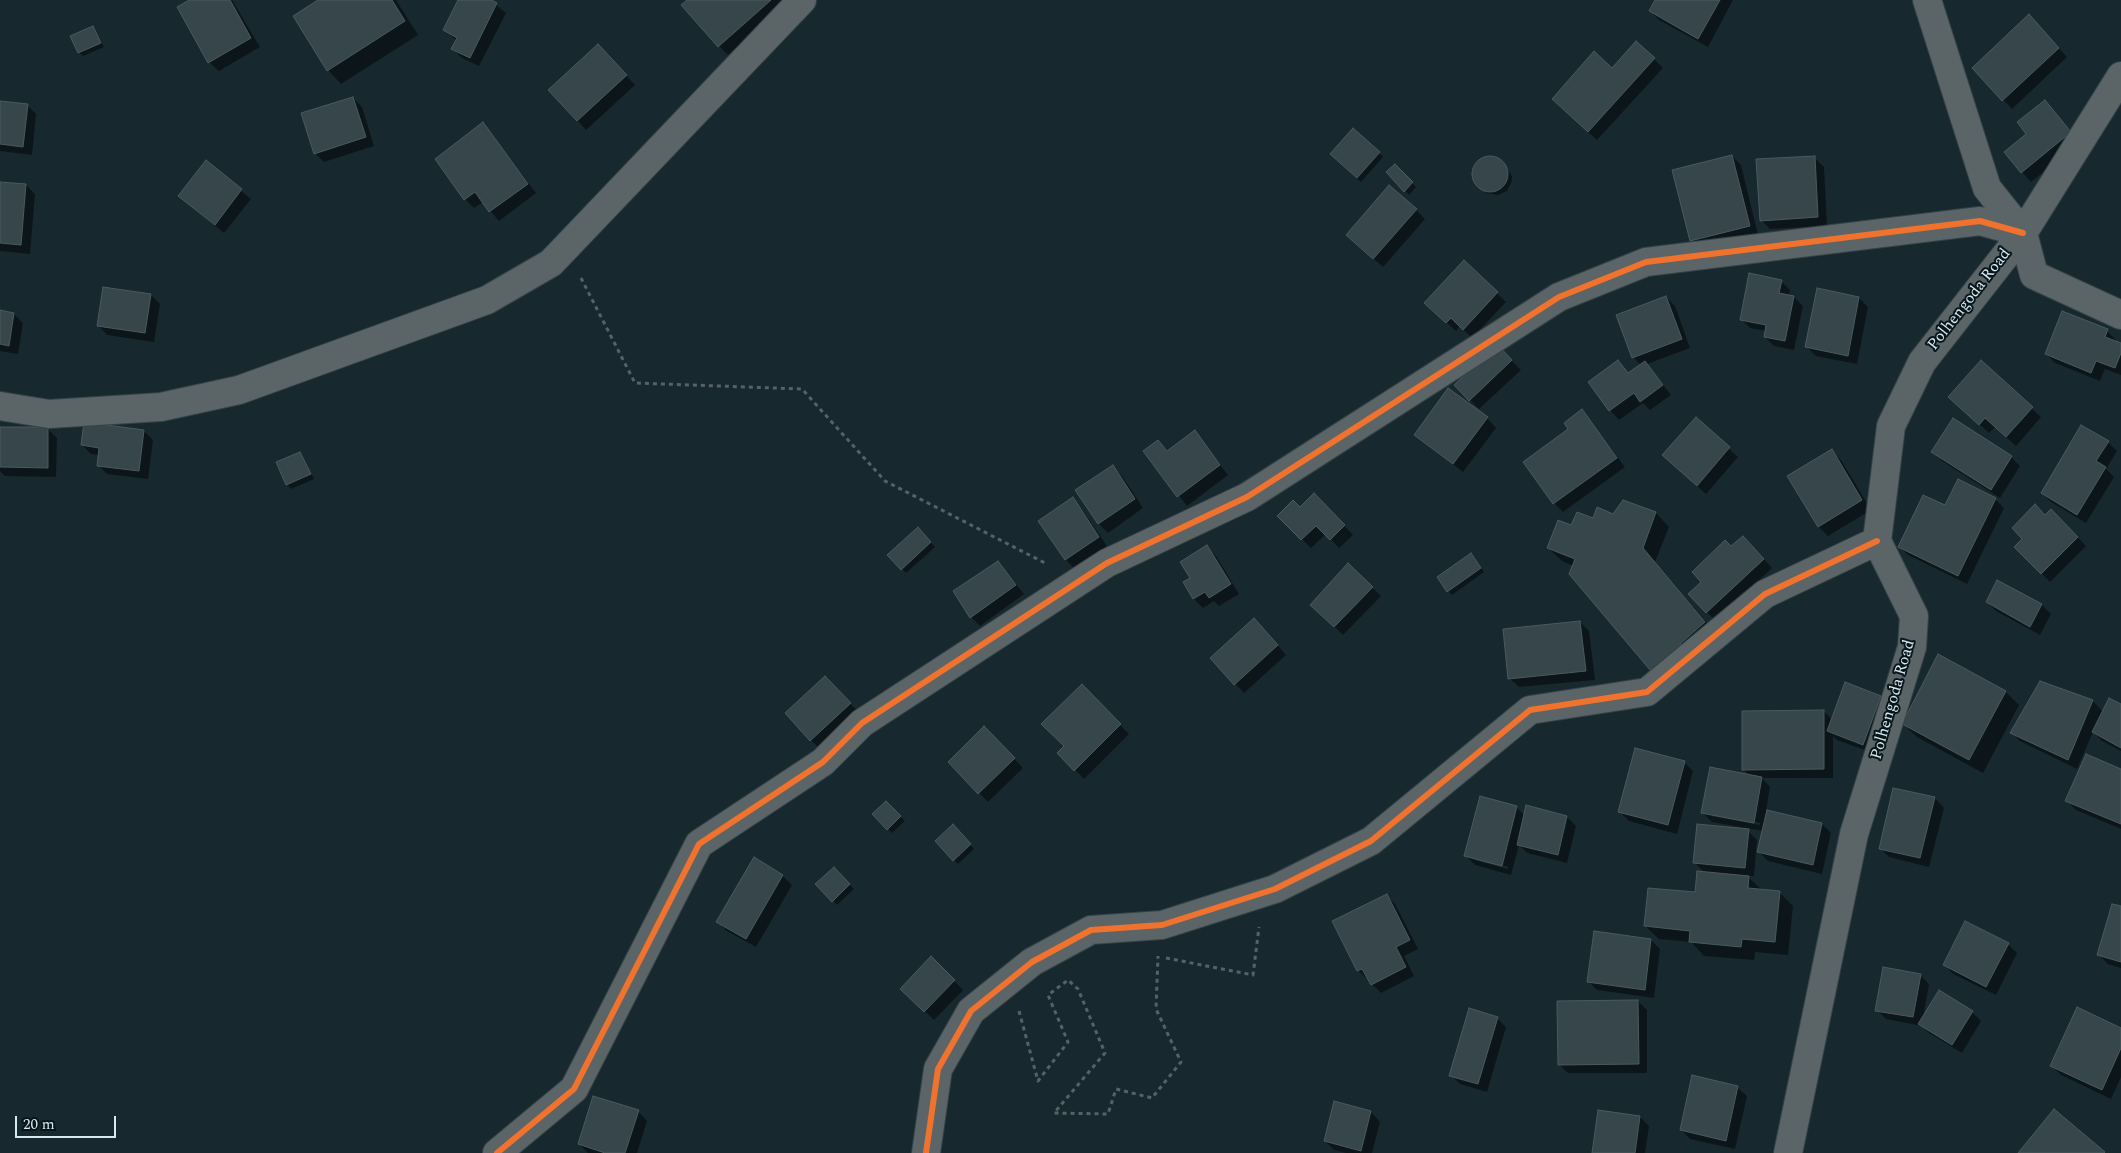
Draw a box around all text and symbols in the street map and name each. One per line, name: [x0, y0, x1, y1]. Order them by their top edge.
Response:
street label: Polhengoda Road: [1924, 245, 2016, 355]
street label: Polhengoda Road: [1868, 638, 1920, 762]
scale bar: [18, 1106, 119, 1138]
text: 20 m: [23, 1113, 55, 1136]

